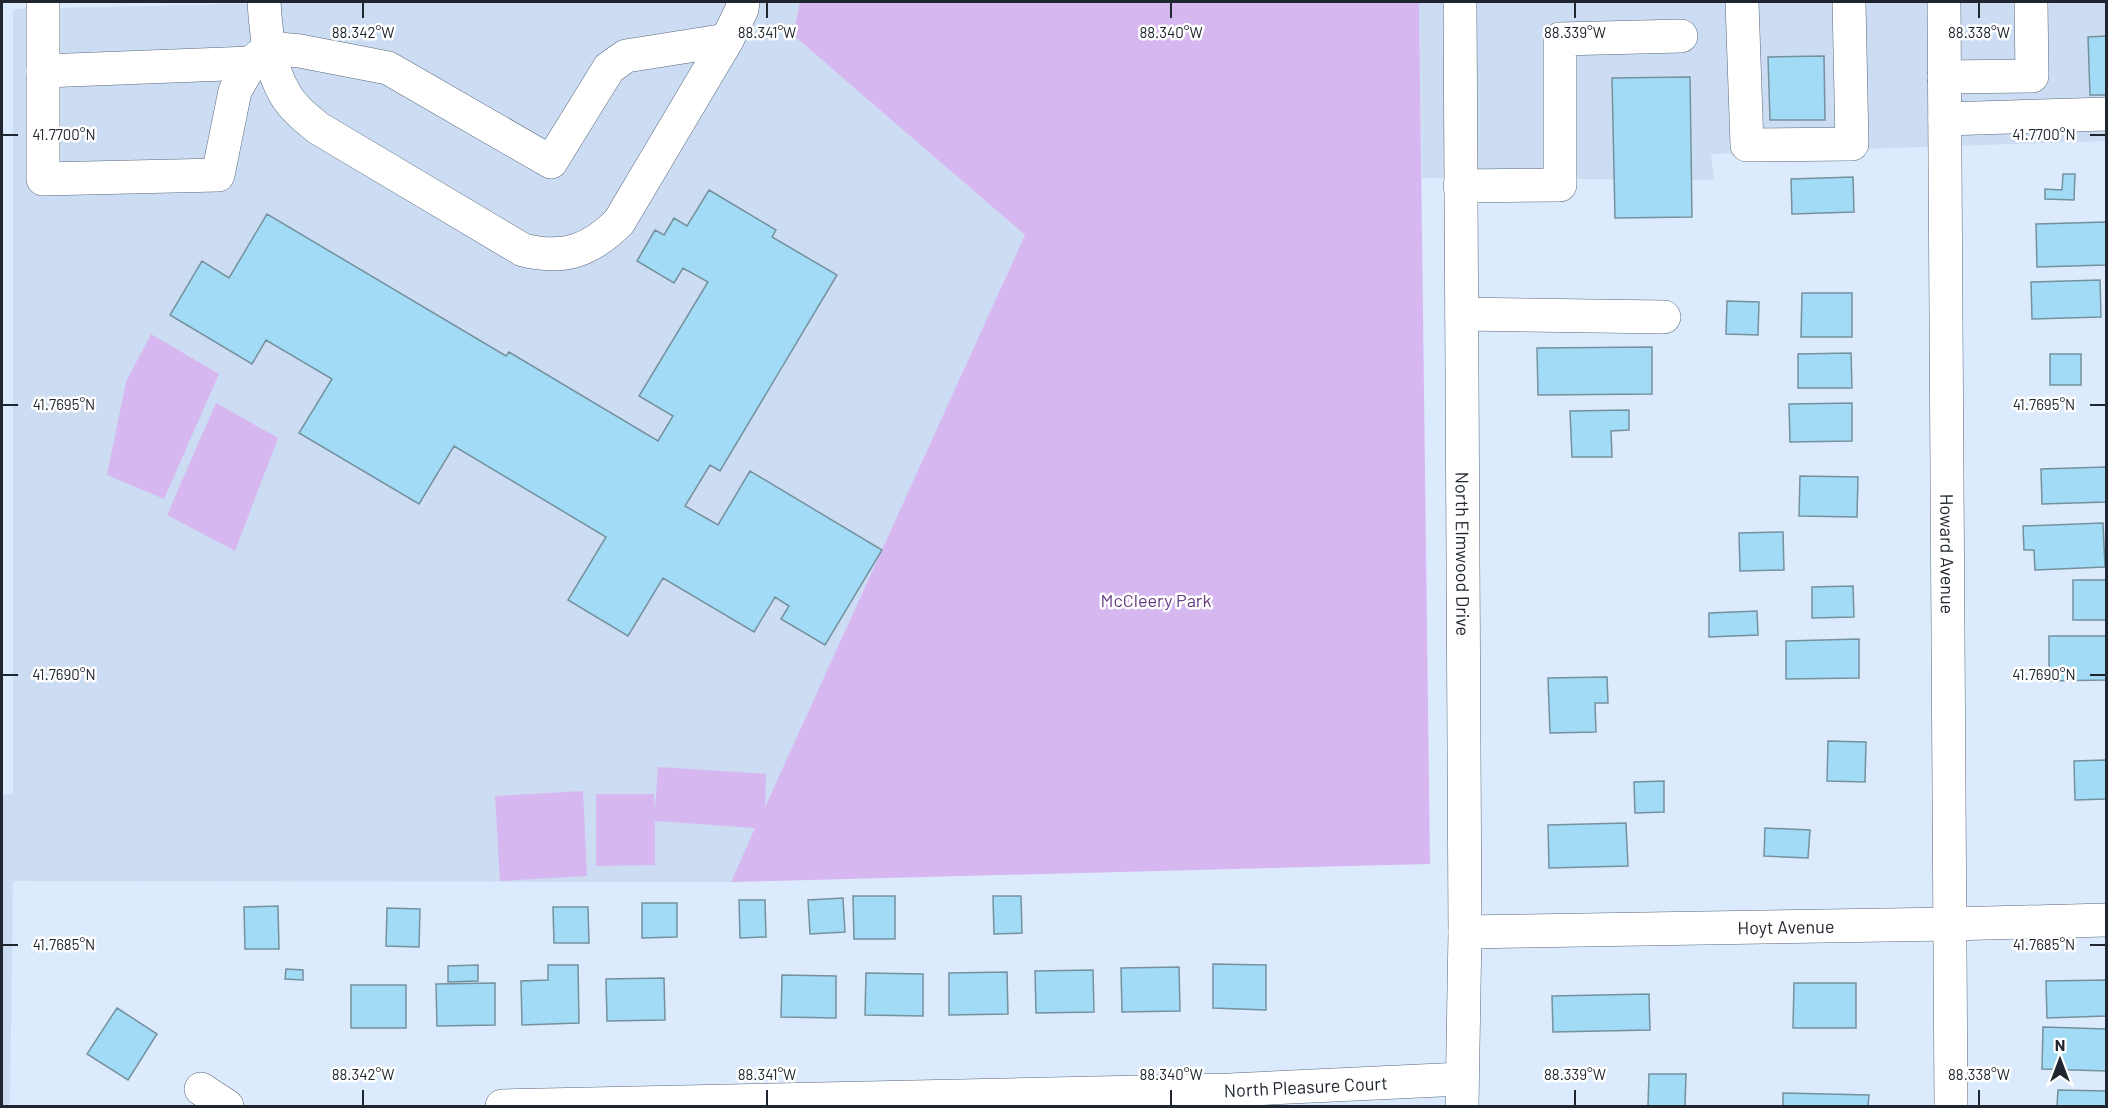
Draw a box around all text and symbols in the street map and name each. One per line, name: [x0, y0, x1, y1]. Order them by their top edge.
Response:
text: 88.342°W: [332, 23, 394, 41]
text: 88.341°W: [738, 23, 796, 41]
text: 88.340°W: [1139, 23, 1203, 41]
text: 88.339°W: [1544, 23, 1606, 41]
text: 88.338°W: [1948, 23, 2010, 41]
text: 41.7700°N: [32, 125, 96, 143]
text: 41.7700°N: [2012, 125, 2076, 143]
text: 41.7695°N: [33, 395, 95, 413]
text: 41.7695°N: [2013, 395, 2075, 413]
street label: North Elmwood Drive: [1452, 472, 1474, 636]
street label: Howard Avenue: [1936, 494, 1959, 614]
park label: McCleery Park: [1101, 589, 1211, 611]
text: 41.7690°N: [32, 665, 96, 683]
text: 41.7690°N: [2012, 665, 2076, 683]
street label: Hoyt Avenue: [1737, 915, 1835, 939]
text: 41.7685°N: [33, 935, 95, 953]
text: 41.7685°N: [2013, 935, 2075, 953]
north arrow: [2030, 1030, 2090, 1090]
text: N: [2055, 1035, 2065, 1054]
text: 88.342°W: [332, 1065, 394, 1083]
text: 88.341°W: [738, 1065, 796, 1083]
text: 88.340°W: [1139, 1065, 1203, 1083]
text: 88.339°W: [1544, 1065, 1606, 1083]
text: 88.338°W: [1948, 1065, 2010, 1083]
street label: North Pleasure Court: [1224, 1072, 1388, 1101]

